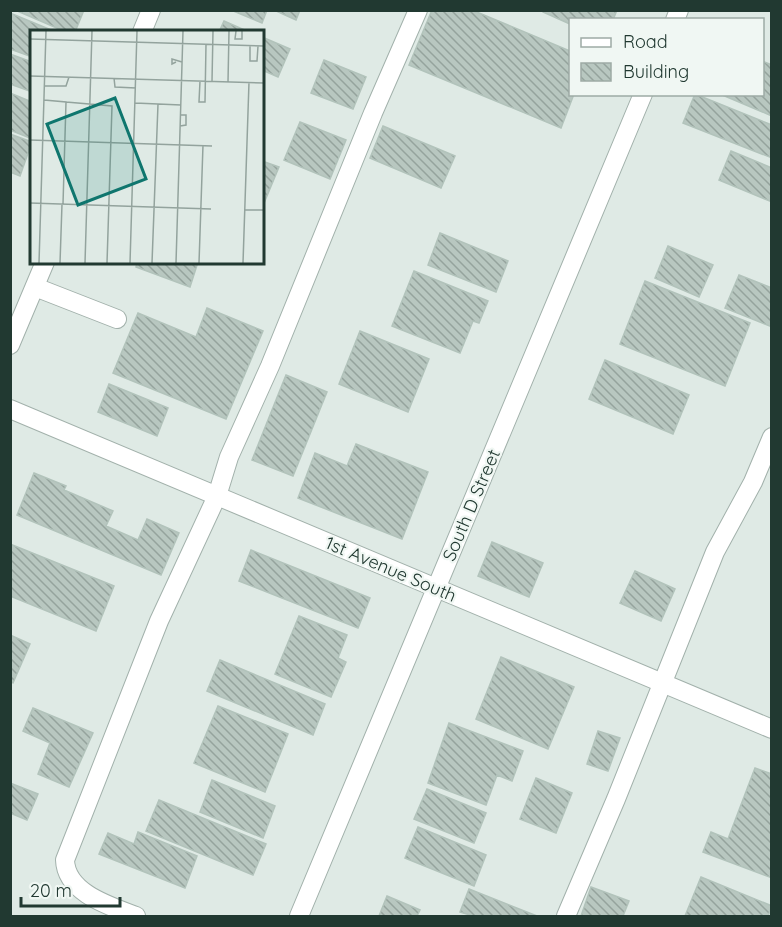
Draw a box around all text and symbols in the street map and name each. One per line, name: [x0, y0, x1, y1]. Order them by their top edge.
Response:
legend: [569, 18, 764, 96]
inset map: [30, 30, 264, 264]
text: Road: [623, 30, 668, 53]
text: Building: [623, 60, 689, 83]
street label: South D Street: [437, 445, 505, 565]
street label: 1st Avenue South: [322, 531, 460, 607]
scale bar: [21, 870, 120, 908]
text: 20 m: [30, 879, 72, 902]

